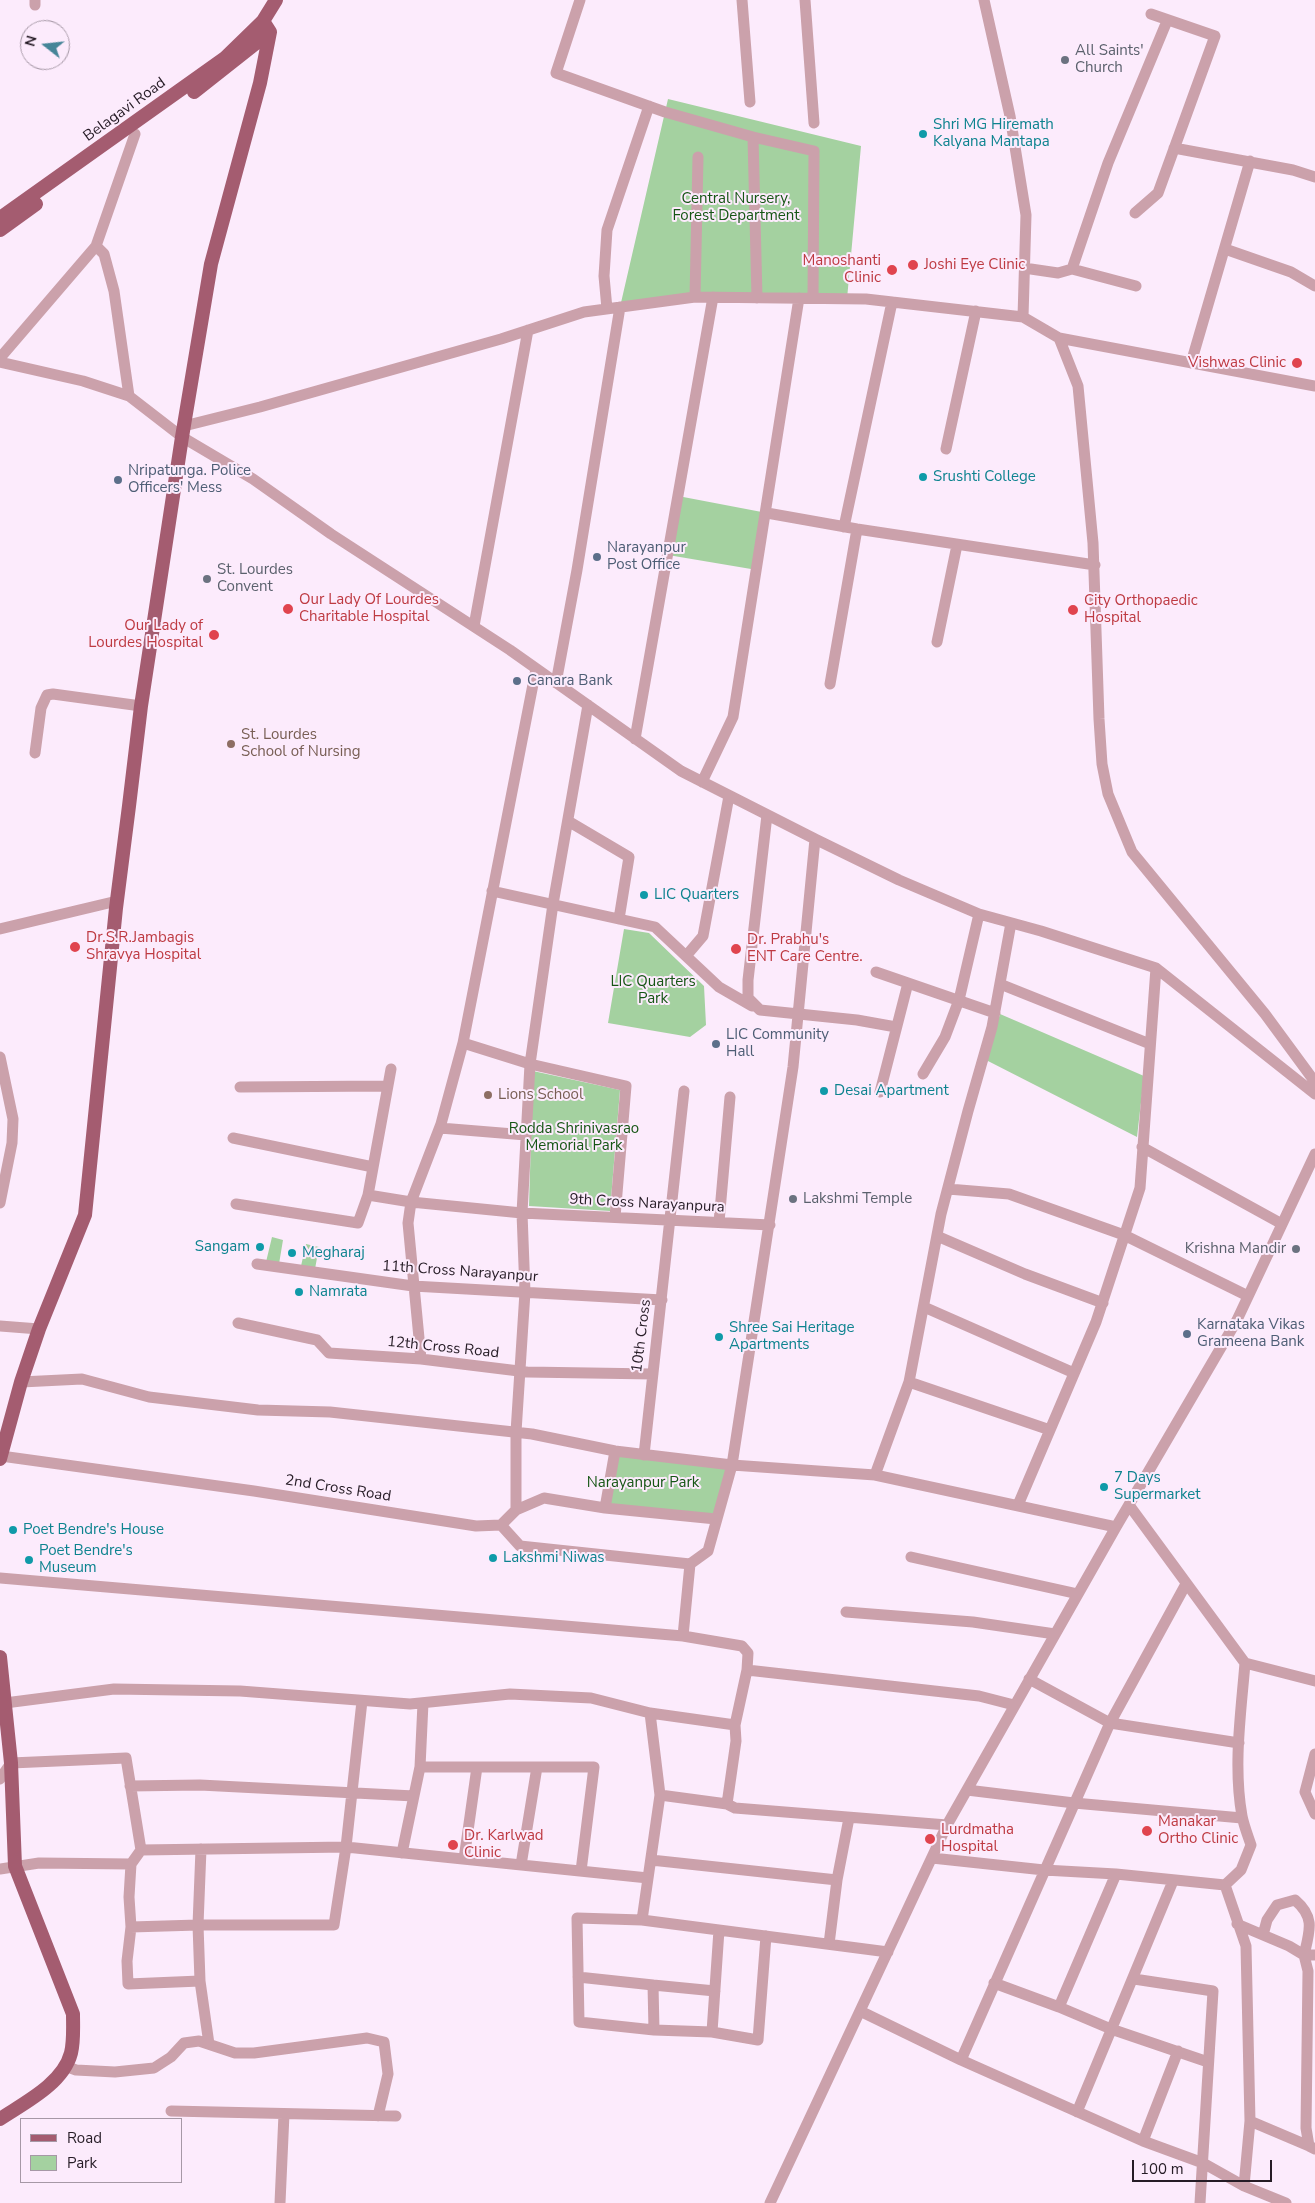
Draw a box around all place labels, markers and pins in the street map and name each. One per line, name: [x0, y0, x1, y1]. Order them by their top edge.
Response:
place label: All Saints' Church: [1075, 42, 1144, 77]
marker: All Saints' Church: [1059, 54, 1071, 66]
place label: Shri MG Hiremath Kalyana Mantapa: [933, 116, 1054, 151]
marker: Shri MG Hiremath Kalyana Mantapa: [917, 128, 929, 140]
place label: Manoshanti Clinic: [802, 252, 881, 287]
place label: Joshi Eye Clinic: [924, 256, 1025, 274]
marker: Joshi Eye Clinic: [906, 258, 920, 272]
marker: Manoshanti Clinic: [885, 263, 899, 277]
place label: Vishwas Clinic: [1188, 354, 1286, 372]
marker: Vishwas Clinic: [1290, 356, 1304, 370]
place label: Nripatunga. Police Officers' Mess: [128, 462, 251, 497]
place label: Srushti College: [933, 468, 1036, 486]
marker: Srushti College: [917, 471, 929, 483]
marker: Nripatunga. Police Officers' Mess: [112, 474, 124, 486]
place label: Narayanpur Post Office: [607, 539, 686, 574]
marker: Narayanpur Post Office: [591, 551, 603, 563]
place label: St. Lourdes Convent: [217, 561, 293, 596]
marker: St. Lourdes Convent: [201, 573, 213, 585]
place label: Our Lady Of Lourdes Charitable Hospital: [299, 591, 439, 626]
place label: City Orthopaedic Hospital: [1084, 592, 1198, 627]
marker: Our Lady Of Lourdes Charitable Hospital: [281, 602, 295, 616]
marker: City Orthopaedic Hospital: [1066, 603, 1080, 617]
place label: Our Lady of Lourdes Hospital: [88, 617, 203, 652]
marker: Our Lady of Lourdes Hospital: [207, 628, 221, 642]
place label: Canara Bank: [527, 672, 612, 690]
marker: Canara Bank: [511, 675, 523, 687]
place label: St. Lourdes School of Nursing: [241, 726, 361, 761]
marker: St. Lourdes School of Nursing: [225, 738, 237, 750]
place label: LIC Quarters: [654, 886, 739, 904]
marker: LIC Quarters: [638, 889, 650, 901]
place label: Dr.S.R.Jambagis Shravya Hospital: [86, 929, 201, 964]
place label: Dr. Prabhu's ENT Care Centre.: [747, 931, 863, 966]
marker: Dr.S.R.Jambagis Shravya Hospital: [68, 940, 82, 954]
marker: Dr. Prabhu's ENT Care Centre.: [729, 942, 743, 956]
place label: LIC Community Hall: [726, 1026, 829, 1061]
marker: LIC Community Hall: [710, 1038, 722, 1050]
place label: Desai Apartment: [834, 1082, 949, 1100]
marker: Desai Apartment: [818, 1085, 830, 1097]
place label: Lions School: [498, 1086, 583, 1104]
marker: Lions School: [482, 1089, 494, 1101]
place label: Lakshmi Temple: [803, 1190, 912, 1208]
marker: Lakshmi Temple: [787, 1193, 799, 1205]
place label: Sangam: [195, 1238, 250, 1256]
place label: Krishna Mandir: [1185, 1240, 1286, 1258]
marker: Sangam: [254, 1241, 266, 1253]
marker: Krishna Mandir: [1290, 1243, 1302, 1255]
place label: Megharaj: [302, 1244, 365, 1262]
marker: Megharaj: [286, 1247, 298, 1259]
place label: Namrata: [309, 1283, 367, 1301]
marker: Namrata: [293, 1286, 305, 1298]
place label: Karnataka Vikas Grameena Bank: [1197, 1316, 1305, 1351]
place label: Shree Sai Heritage Apartments: [729, 1319, 855, 1354]
marker: Karnataka Vikas Grameena Bank: [1181, 1328, 1193, 1340]
marker: Shree Sai Heritage Apartments: [713, 1331, 725, 1343]
place label: 7 Days Supermarket: [1114, 1469, 1200, 1504]
marker: 7 Days Supermarket: [1098, 1481, 1110, 1493]
place label: Poet Bendre's House: [23, 1521, 164, 1539]
marker: Poet Bendre's House: [7, 1524, 19, 1536]
place label: Poet Bendre's Museum: [39, 1542, 133, 1577]
place label: Lakshmi Niwas: [503, 1549, 605, 1567]
marker: Lakshmi Niwas: [487, 1552, 499, 1564]
marker: Poet Bendre's Museum: [23, 1554, 35, 1566]
place label: Manakar Ortho Clinic: [1158, 1813, 1238, 1848]
place label: Lurdmatha Hospital: [941, 1821, 1014, 1856]
marker: Manakar Ortho Clinic: [1140, 1824, 1154, 1838]
place label: Dr. Karlwad Clinic: [464, 1827, 544, 1862]
marker: Lurdmatha Hospital: [923, 1832, 937, 1846]
marker: Dr. Karlwad Clinic: [446, 1838, 460, 1852]

